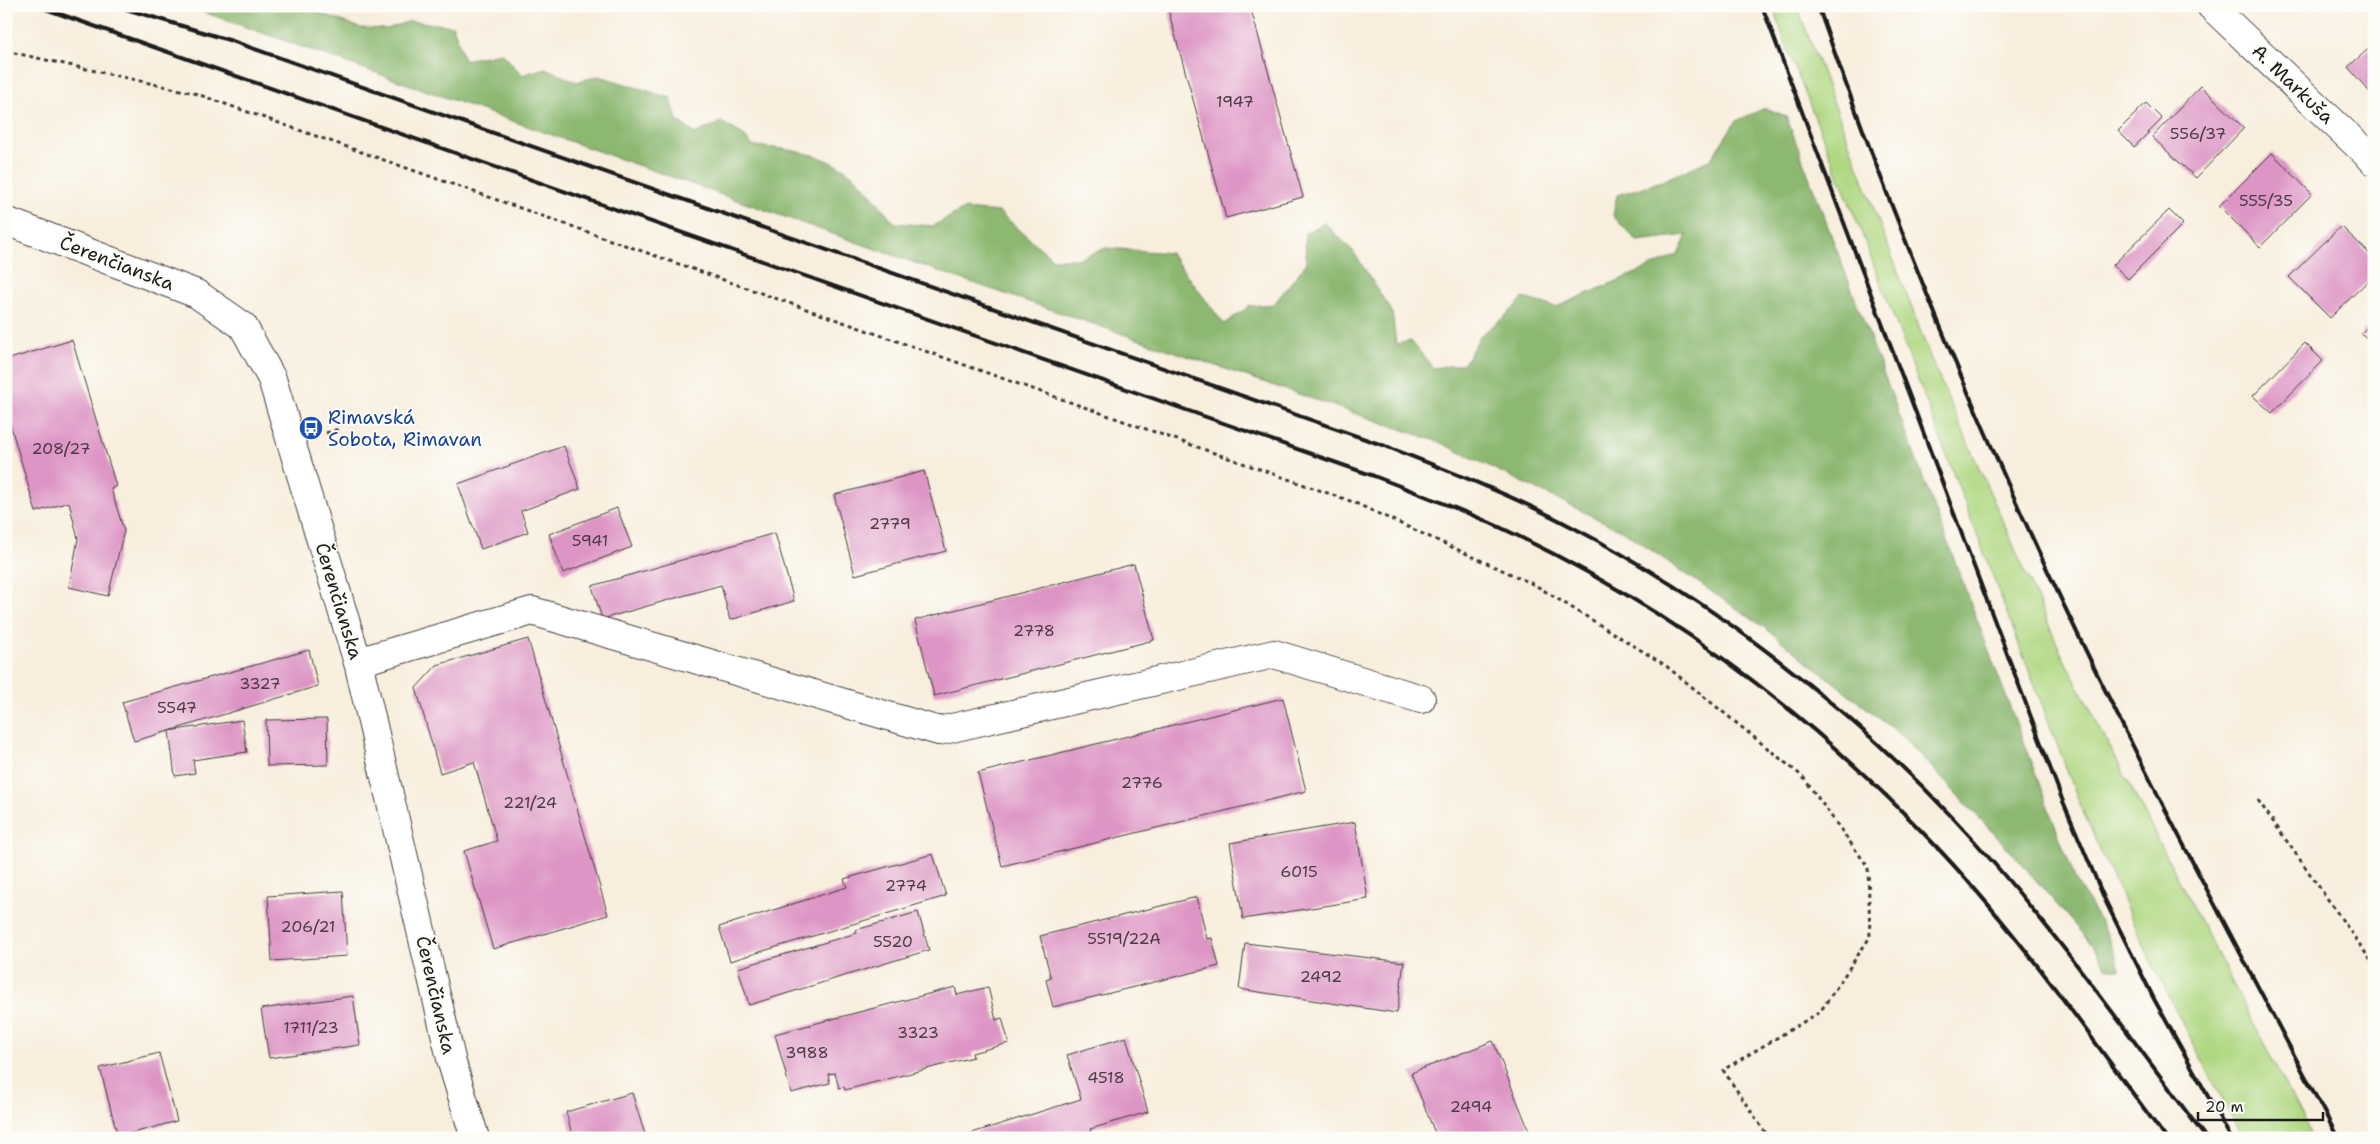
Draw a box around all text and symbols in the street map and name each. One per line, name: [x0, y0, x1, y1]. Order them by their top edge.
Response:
street label: A. Markuša: [2247, 39, 2339, 129]
house number: 1947: [1216, 91, 1254, 112]
house number: 556/37: [2170, 123, 2226, 144]
house number: 555/35: [2239, 190, 2293, 211]
street label: Čerenčianska: [56, 229, 178, 296]
place label: Rimavská Sobota, Rimavan: [328, 405, 482, 452]
bus stop icon: Rimavská Sobota, Rimavan: [298, 415, 324, 441]
house number: 208/27: [31, 438, 91, 459]
house number: 2779: [869, 513, 911, 534]
house number: 5941: [572, 530, 608, 551]
street label: Čerenčianska: [309, 539, 370, 663]
house number: 2778: [1013, 620, 1055, 641]
house number: 3327: [239, 673, 281, 694]
house number: 5547: [157, 697, 197, 718]
house number: 2776: [1121, 772, 1163, 793]
house number: 221/24: [503, 792, 557, 813]
house number: 6015: [1280, 861, 1318, 882]
house number: 2774: [885, 875, 927, 896]
house number: 206/21: [281, 916, 335, 937]
house number: 5519/22A: [1087, 928, 1161, 949]
house number: 5520: [873, 931, 913, 952]
street label: Čerenčianska: [410, 933, 463, 1057]
house number: 2492: [1300, 966, 1342, 987]
house number: 1711/23: [283, 1017, 339, 1038]
house number: 3323: [897, 1022, 939, 1043]
house number: 3988: [785, 1042, 829, 1063]
house number: 4518: [1087, 1067, 1125, 1088]
scale bar: [2198, 1089, 2322, 1121]
house number: 2494: [1450, 1096, 1492, 1117]
text: 20 m: [2205, 1097, 2244, 1117]

